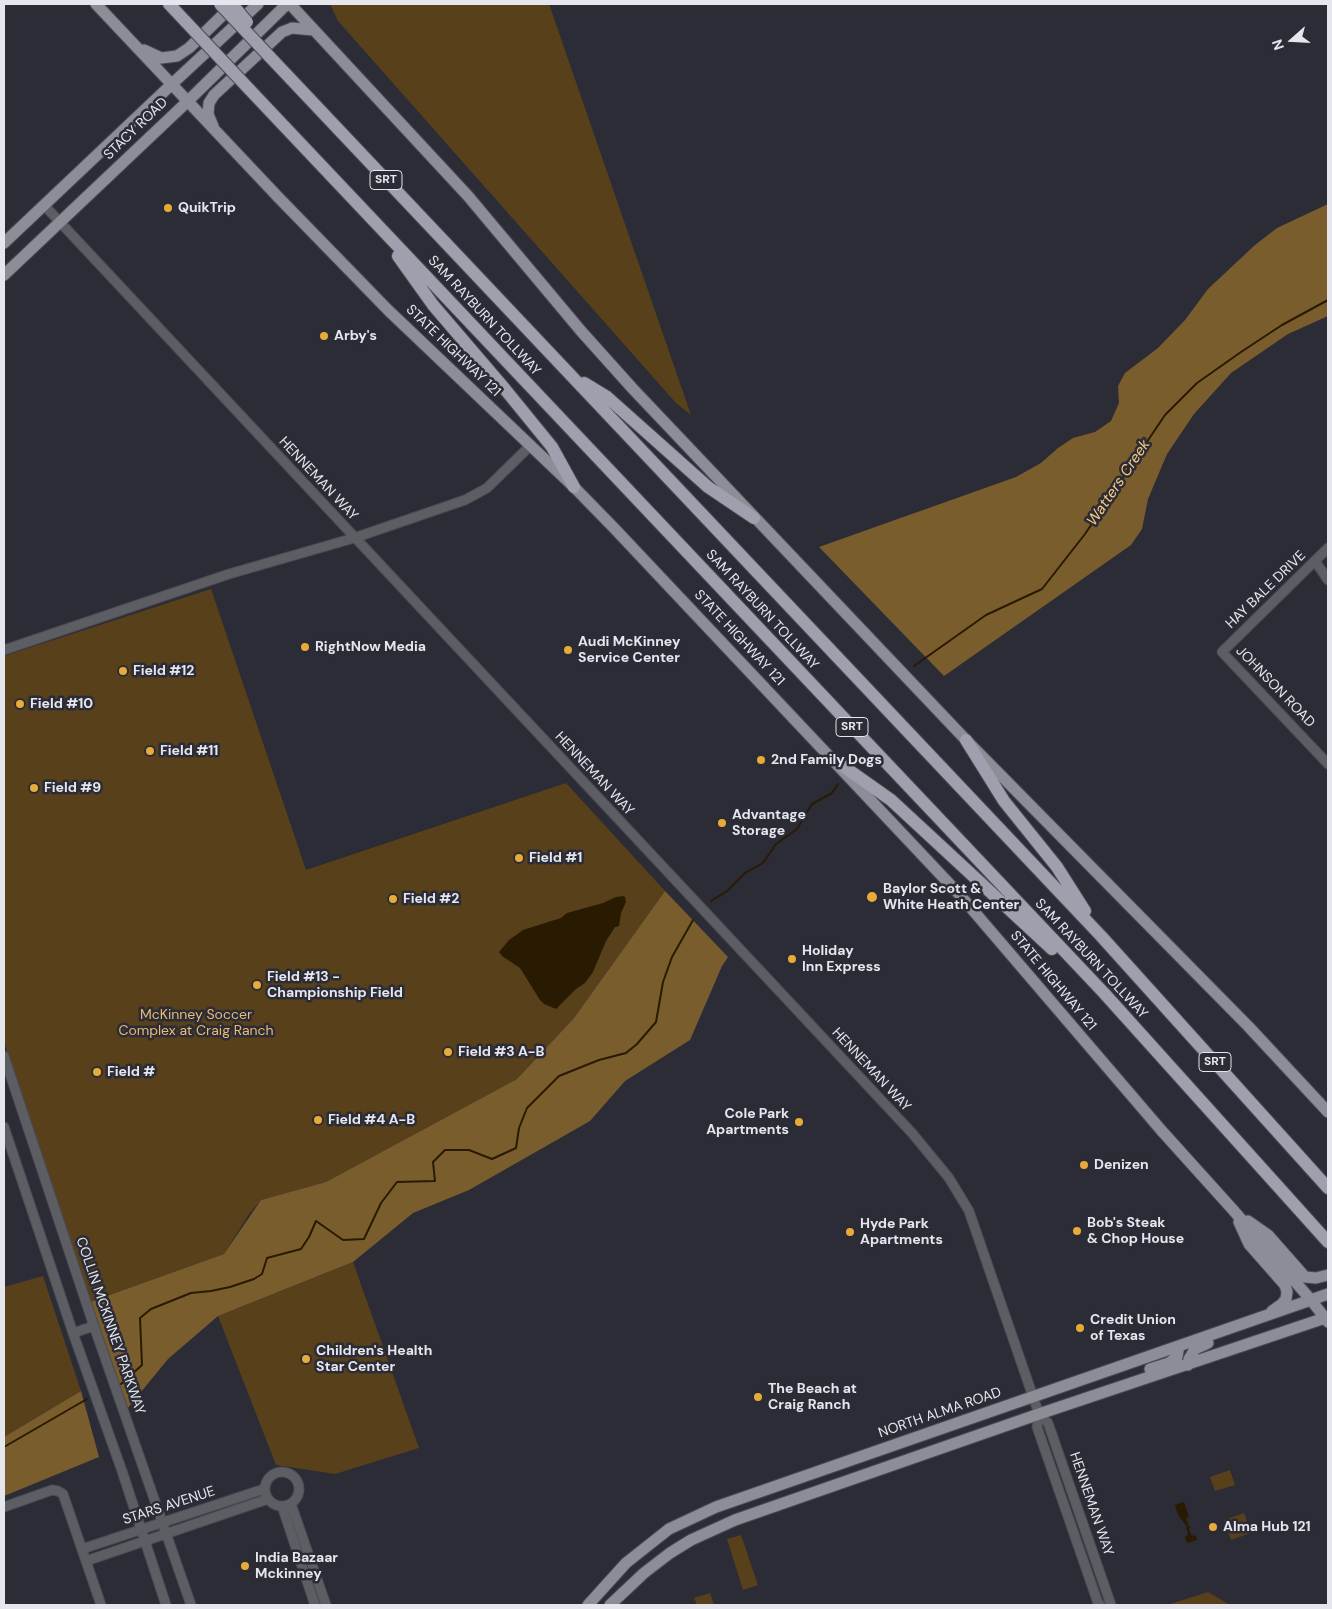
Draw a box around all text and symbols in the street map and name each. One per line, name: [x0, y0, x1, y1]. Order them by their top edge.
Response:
north arrow: [1267, 15, 1317, 65]
text: N: [1268, 37, 1288, 53]
street label: STACY ROAD: [101, 94, 171, 164]
road number: SRT: [370, 170, 402, 190]
place label: QuikTrip: [178, 200, 236, 216]
marker: QuikTrip: [162, 202, 174, 214]
street label: SAM RAYBURN TOLLWAY: [424, 253, 544, 379]
street label: STATE HIGHWAY 121: [402, 302, 504, 400]
place label: Arby's: [334, 328, 377, 344]
marker: Arby's: [318, 330, 330, 342]
street label: HENNEMAN WAY: [275, 434, 361, 524]
water label: Watters Creek: [1083, 436, 1155, 530]
street label: SAM RAYBURN TOLLWAY: [702, 547, 822, 673]
street label: HAY BALE DRIVE: [1222, 548, 1310, 632]
street label: STATE HIGHWAY 121: [690, 587, 788, 689]
place label: Audi McKinney Service Center: [578, 634, 680, 666]
place label: RightNow Media: [315, 639, 426, 655]
marker: RightNow Media: [299, 641, 311, 653]
street label: JOHNSON ROAD: [1232, 643, 1318, 731]
marker: Audi McKinney Service Center: [562, 644, 574, 656]
place label: Field #12: [133, 663, 194, 679]
marker: Field #12: [117, 665, 129, 677]
place label: Field #10: [30, 696, 93, 712]
marker: Field #10: [14, 698, 26, 710]
road number: SRT: [836, 718, 868, 736]
street label: HENNEMAN WAY: [551, 729, 637, 819]
place label: Field #11: [160, 743, 218, 759]
marker: Field #11: [144, 745, 156, 757]
place label: 2nd Family Dogs: [771, 752, 882, 768]
marker: 2nd Family Dogs: [755, 754, 767, 766]
place label: Field #9: [44, 780, 101, 796]
marker: Field #9: [28, 782, 40, 794]
place label: Advantage Storage: [732, 807, 806, 840]
marker: Advantage Storage: [716, 817, 728, 829]
place label: Field #1: [529, 850, 582, 866]
marker: Field #1: [513, 852, 525, 864]
place label: Baylor Scott & White Heath Center: [883, 881, 1019, 914]
marker: Baylor Scott & White Heath Center: [865, 890, 879, 904]
place label: Field #2: [403, 891, 459, 907]
marker: Field #2: [387, 893, 399, 905]
street label: SAM RAYBURN TOLLWAY: [1031, 896, 1151, 1022]
street label: STATE HIGHWAY 121: [1006, 928, 1100, 1034]
place label: Holiday Inn Express: [802, 943, 881, 976]
marker: Holiday Inn Express: [786, 953, 798, 965]
place label: Field #13 - Championship Field: [267, 969, 403, 1002]
marker: Field #13 - Championship Field: [251, 979, 263, 991]
park label: McKinney Soccer Complex at Craig Ranch: [118, 1007, 274, 1040]
street label: HENNEMAN WAY: [828, 1025, 914, 1115]
place label: Field #3 A-B: [458, 1044, 544, 1060]
marker: Field #3 A-B: [442, 1046, 454, 1058]
road number: SRT: [1199, 1052, 1231, 1072]
place label: Field #: [107, 1064, 155, 1080]
marker: Field #: [91, 1066, 103, 1078]
place label: Cole Park Apartments: [706, 1106, 789, 1138]
place label: Field #4 A-B: [328, 1112, 415, 1128]
marker: Field #4 A-B: [312, 1114, 324, 1126]
marker: Cole Park Apartments: [793, 1116, 805, 1128]
place label: Denizen: [1094, 1157, 1149, 1173]
marker: Denizen: [1078, 1159, 1090, 1171]
place label: Bob's Steak & Chop House: [1087, 1215, 1184, 1248]
place label: Hyde Park Apartments: [860, 1216, 943, 1248]
marker: Bob's Steak & Chop House: [1071, 1225, 1083, 1237]
marker: Hyde Park Apartments: [844, 1226, 856, 1238]
street label: COLLIN MCKINNEY PARKWAY: [72, 1235, 148, 1417]
place label: Credit Union of Texas: [1090, 1312, 1176, 1344]
marker: Credit Union of Texas: [1074, 1322, 1086, 1334]
place label: Children's Health Star Center: [316, 1343, 432, 1375]
marker: Children's Health Star Center: [300, 1353, 312, 1365]
place label: The Beach at Craig Ranch: [768, 1381, 857, 1414]
street label: NORTH ALMA ROAD: [876, 1384, 1004, 1442]
marker: The Beach at Craig Ranch: [752, 1391, 764, 1403]
street label: HENNEMAN WAY: [1065, 1450, 1117, 1558]
street label: STARS AVENUE: [121, 1483, 217, 1529]
place label: Alma Hub 121: [1223, 1519, 1311, 1535]
marker: Alma Hub 121: [1207, 1521, 1219, 1533]
place label: India Bazaar Mckinney: [255, 1550, 338, 1582]
marker: India Bazaar Mckinney: [239, 1560, 251, 1572]

